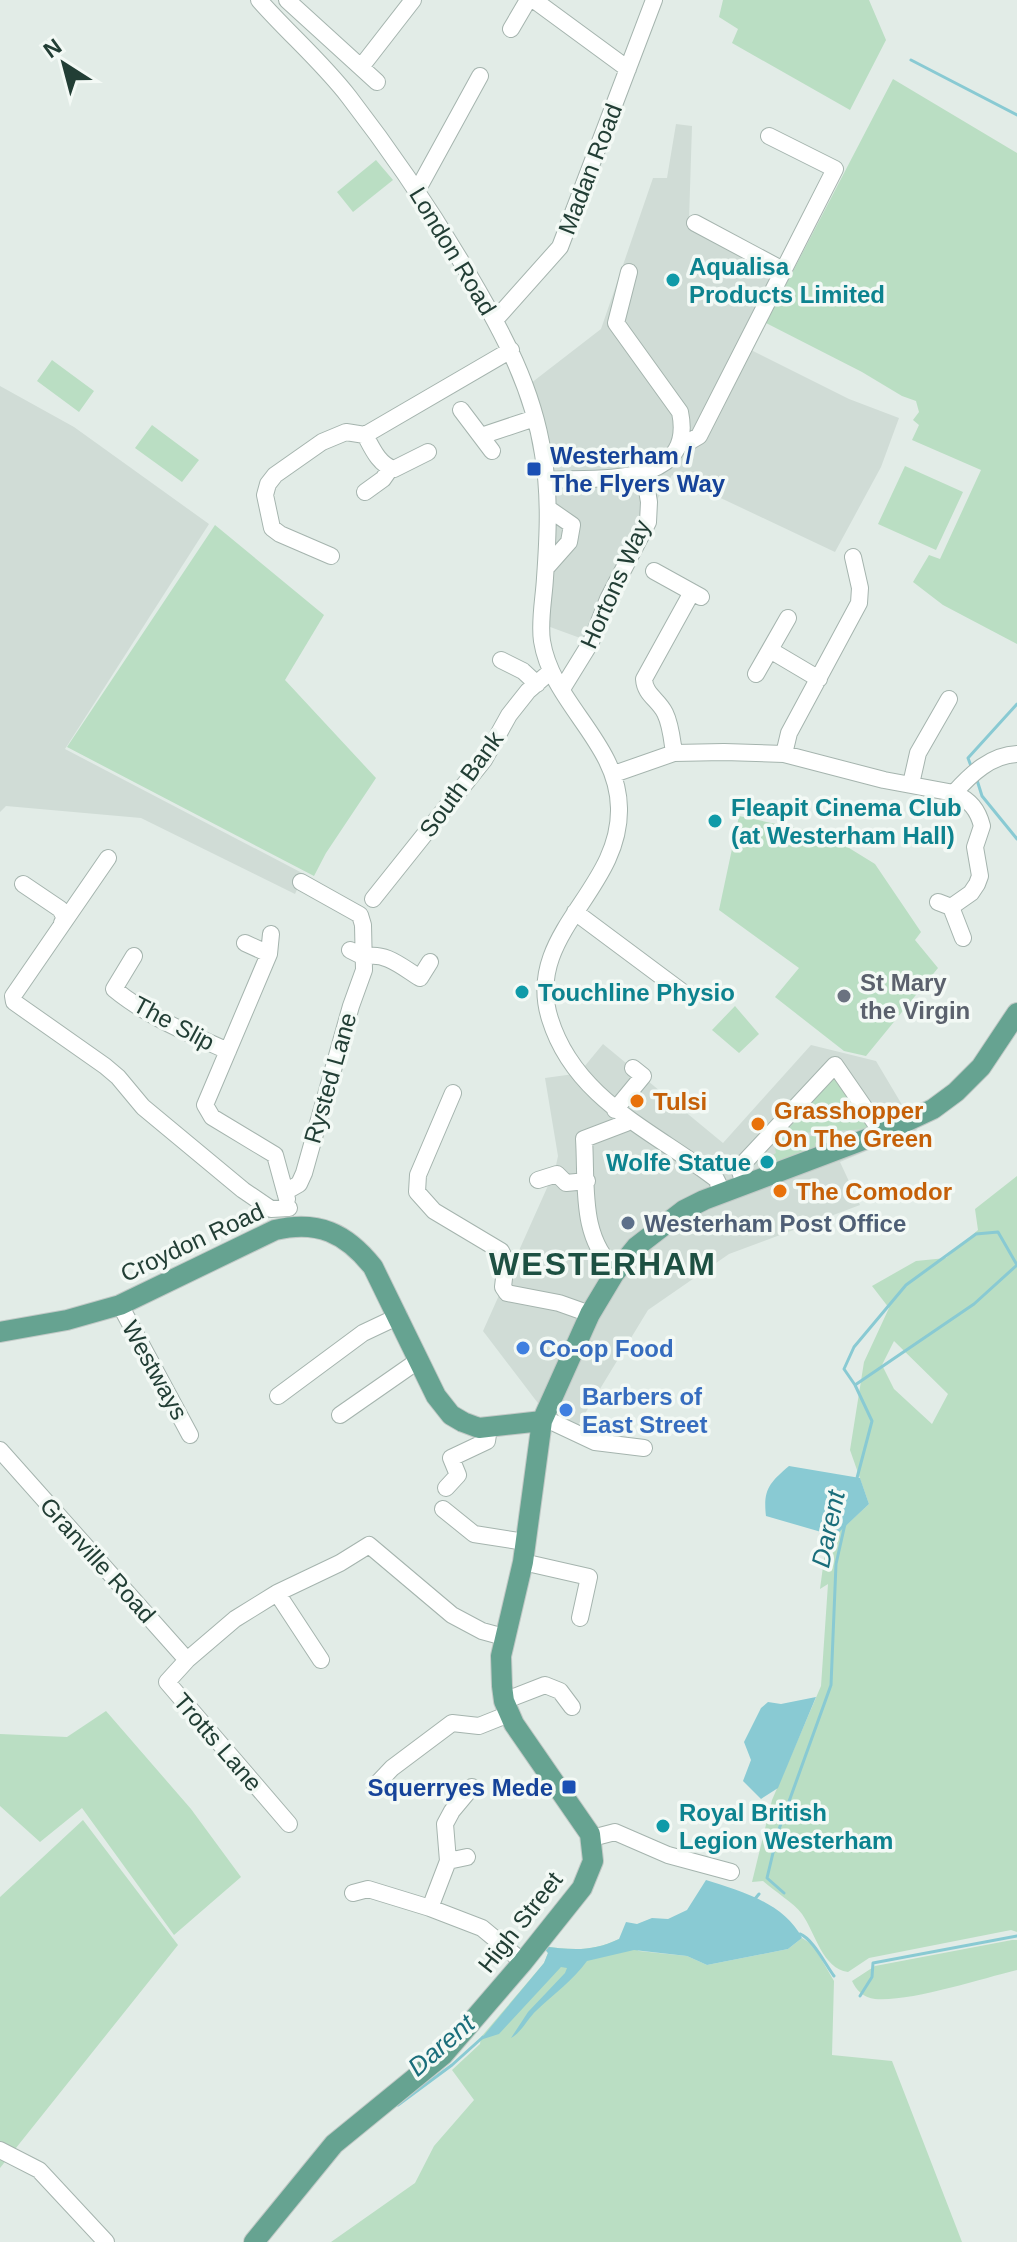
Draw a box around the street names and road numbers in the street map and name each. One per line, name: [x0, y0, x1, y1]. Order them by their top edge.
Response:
street label: Madan Road: [553, 100, 627, 238]
street label: London Road: [404, 182, 502, 320]
street label: Hortons Way: [575, 516, 655, 652]
street label: South Bank: [414, 725, 509, 842]
street label: The Slip: [129, 990, 219, 1056]
street label: Rysted Lane: [298, 1010, 362, 1146]
street label: Croydon Road: [116, 1197, 268, 1287]
street label: Westways: [117, 1316, 193, 1424]
street label: Granville Road: [35, 1492, 161, 1628]
street label: Trotts Lane: [168, 1688, 268, 1796]
street label: High Street: [472, 1866, 568, 1978]

